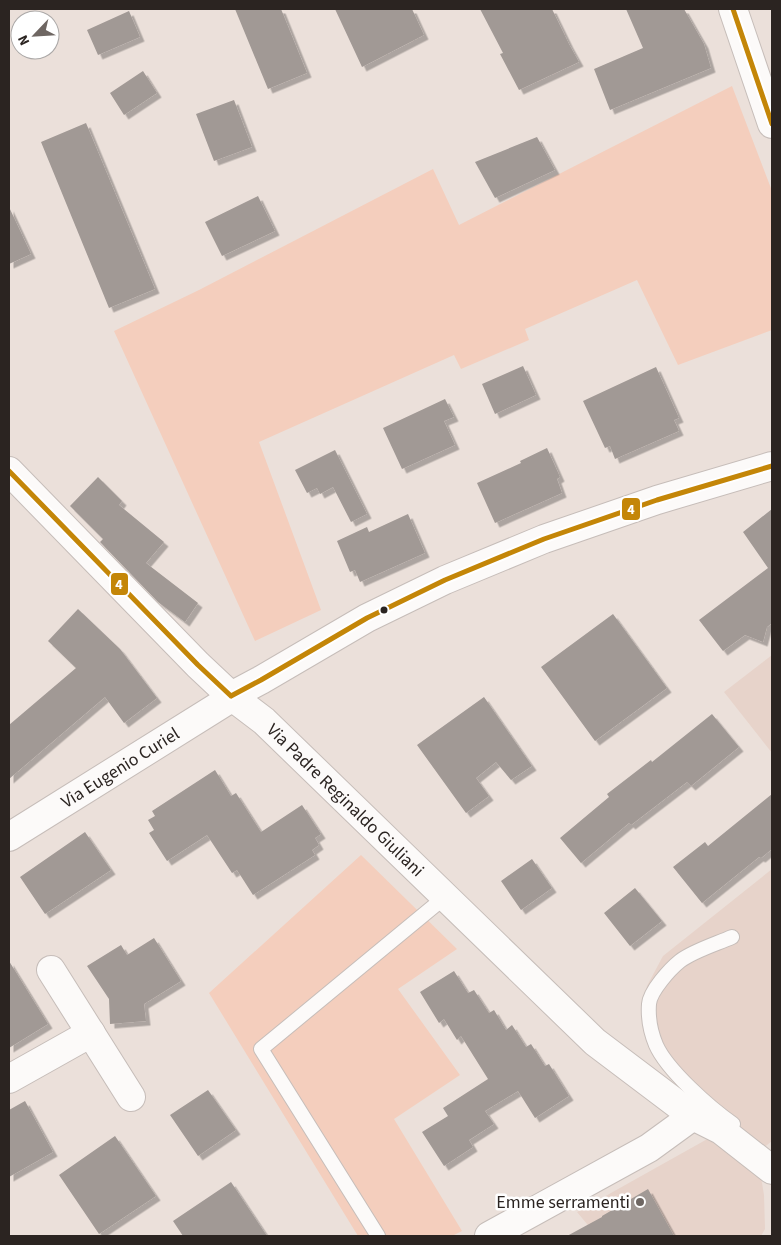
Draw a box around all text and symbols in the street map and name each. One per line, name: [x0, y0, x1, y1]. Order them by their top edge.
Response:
north arrow: [10, 10, 60, 60]
text: N: [13, 32, 35, 49]
line badge: 4: [621, 497, 641, 521]
text: 4: [627, 500, 635, 520]
line badge: 4: [110, 572, 129, 596]
text: 4: [115, 575, 123, 595]
unlabelled marker: [379, 605, 389, 615]
street label: Via Padre Reginaldo Giuliani: [261, 718, 429, 883]
street label: Via Eugenio Curiel: [56, 722, 184, 814]
place label: Emme serramenti: [496, 1190, 630, 1215]
marker: Emme serramenti: [634, 1196, 646, 1208]

